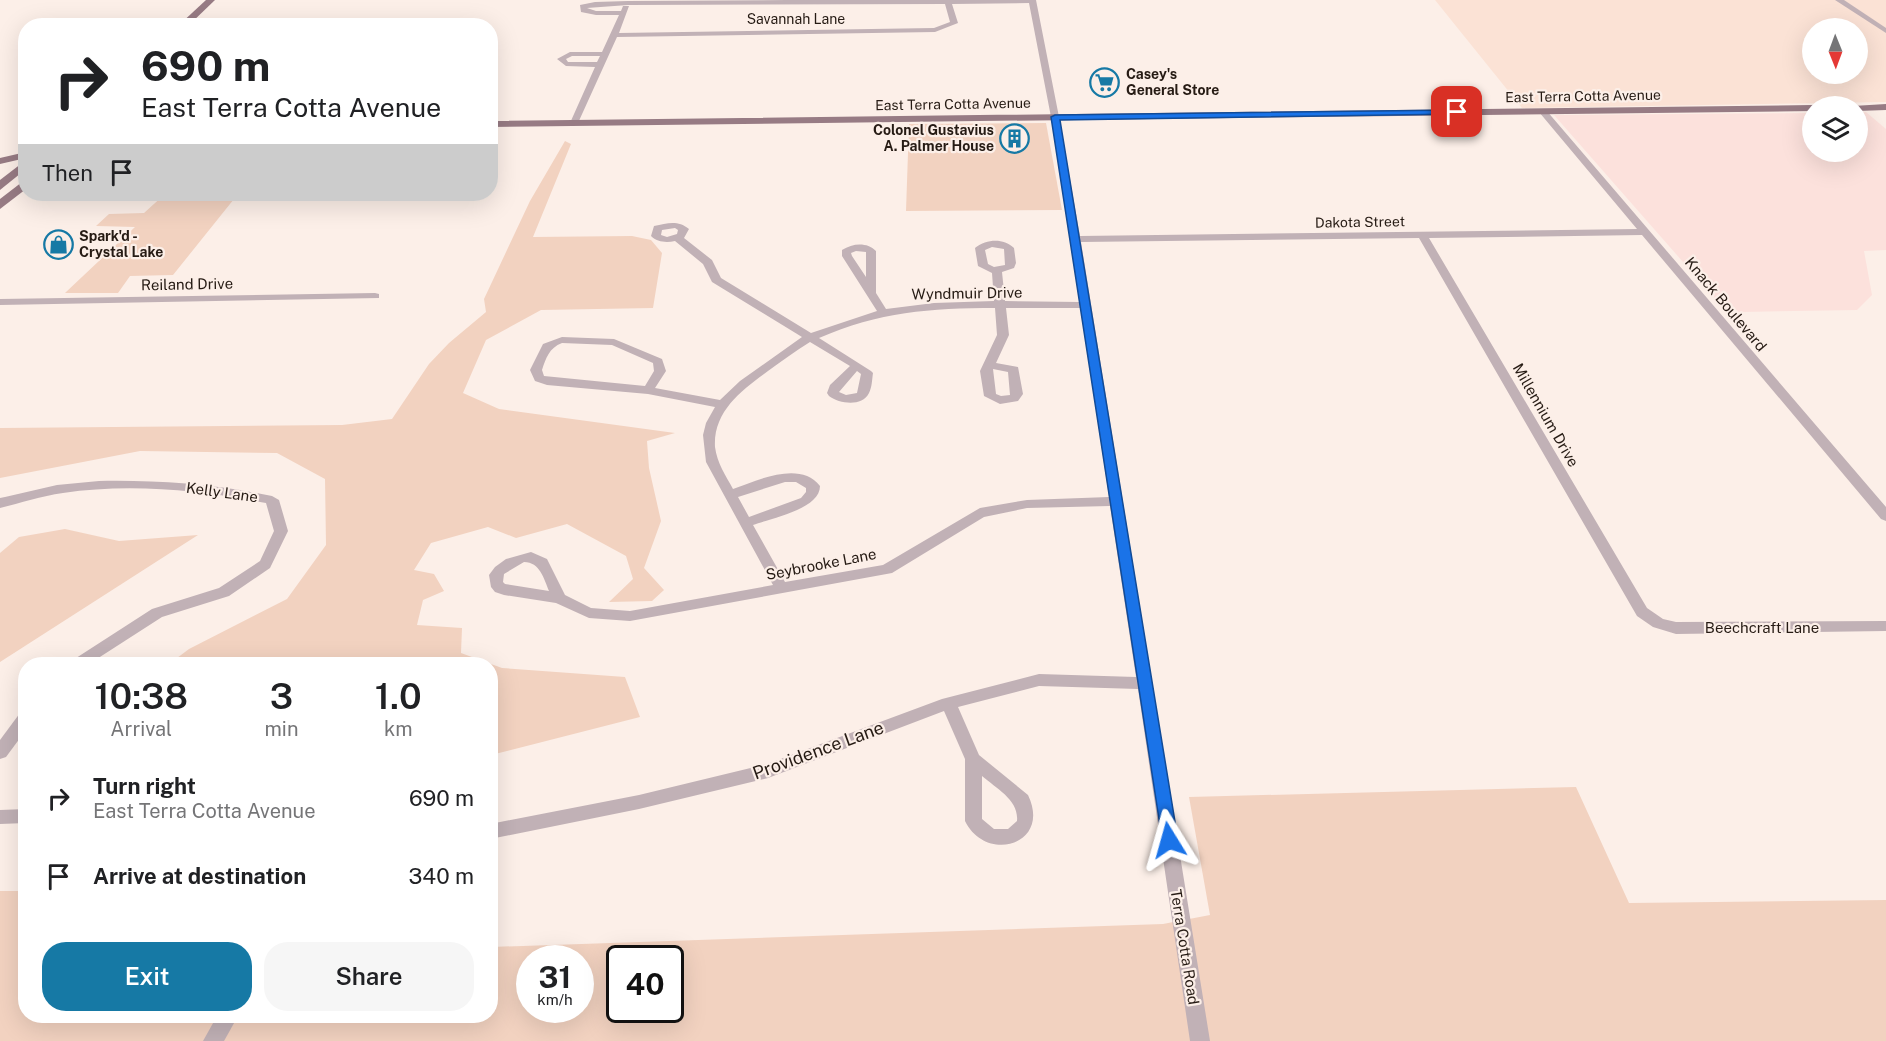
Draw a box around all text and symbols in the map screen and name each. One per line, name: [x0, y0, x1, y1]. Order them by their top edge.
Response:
street label: Savannah Lane: [747, 11, 845, 27]
north arrow: [1802, 18, 1868, 84]
map controls: [1802, 18, 1868, 162]
text: 690 m: [141, 41, 270, 90]
icon: right: [42, 42, 120, 120]
supermarket icon: Casey's General Store: [1089, 66, 1121, 98]
place label: Casey's General Store: [1126, 66, 1219, 98]
pin: [1431, 86, 1482, 137]
street label: East Terra Cotta Avenue: [1505, 87, 1661, 105]
text: East Terra Cotta Avenue: [141, 91, 441, 123]
street label: East Terra Cotta Avenue: [875, 95, 1031, 113]
icon: arrive: [1440, 95, 1473, 128]
button: layers: [1802, 96, 1868, 162]
place label: Colonel Gustavius A. Palmer House: [873, 122, 994, 154]
building icon: Colonel Gustavius A. Palmer House: [999, 122, 1031, 154]
icon: arrive: [105, 156, 138, 189]
text: Then: [42, 160, 93, 186]
street label: Dakota Street: [1315, 213, 1405, 231]
shop icon: Spark'd - Crystal Lake: [42, 228, 74, 260]
place label: Spark'd - Crystal Lake: [79, 228, 163, 260]
street label: Knack Boulevard: [1682, 254, 1770, 354]
street label: Reiland Drive: [141, 275, 233, 293]
street label: Wyndmuir Drive: [911, 284, 1023, 302]
street label: Millennium Drive: [1510, 360, 1582, 470]
street label: Kelly Lane: [185, 479, 259, 505]
street label: Seybrooke Lane: [764, 545, 878, 583]
street label: Beechcraft Lane: [1705, 619, 1819, 636]
text: 10:38: [94, 675, 188, 717]
text: 3: [270, 675, 293, 717]
text: 1.0: [375, 675, 422, 717]
text: Arrival: [110, 717, 172, 741]
text: min: [265, 717, 298, 741]
text: km: [384, 717, 412, 741]
street label: Providence Lane: [750, 717, 886, 783]
text: Turn right: [93, 773, 196, 799]
icon: right: [42, 782, 75, 815]
text: 690 m: [409, 785, 474, 811]
text: East Terra Cotta Avenue: [93, 799, 315, 823]
position arrow: [1137, 808, 1201, 872]
icon: arrive: [42, 860, 75, 893]
text: Arrive at destination: [93, 863, 306, 889]
text: 340 m: [409, 863, 474, 889]
street label: Terra Cotta Road: [1167, 888, 1203, 1006]
button: Exit: [42, 942, 252, 1011]
button: Share: [264, 942, 474, 1011]
speed limit sign: 40: [606, 945, 684, 1023]
text: 31: [539, 959, 571, 995]
text: km/h: [537, 991, 573, 1008]

